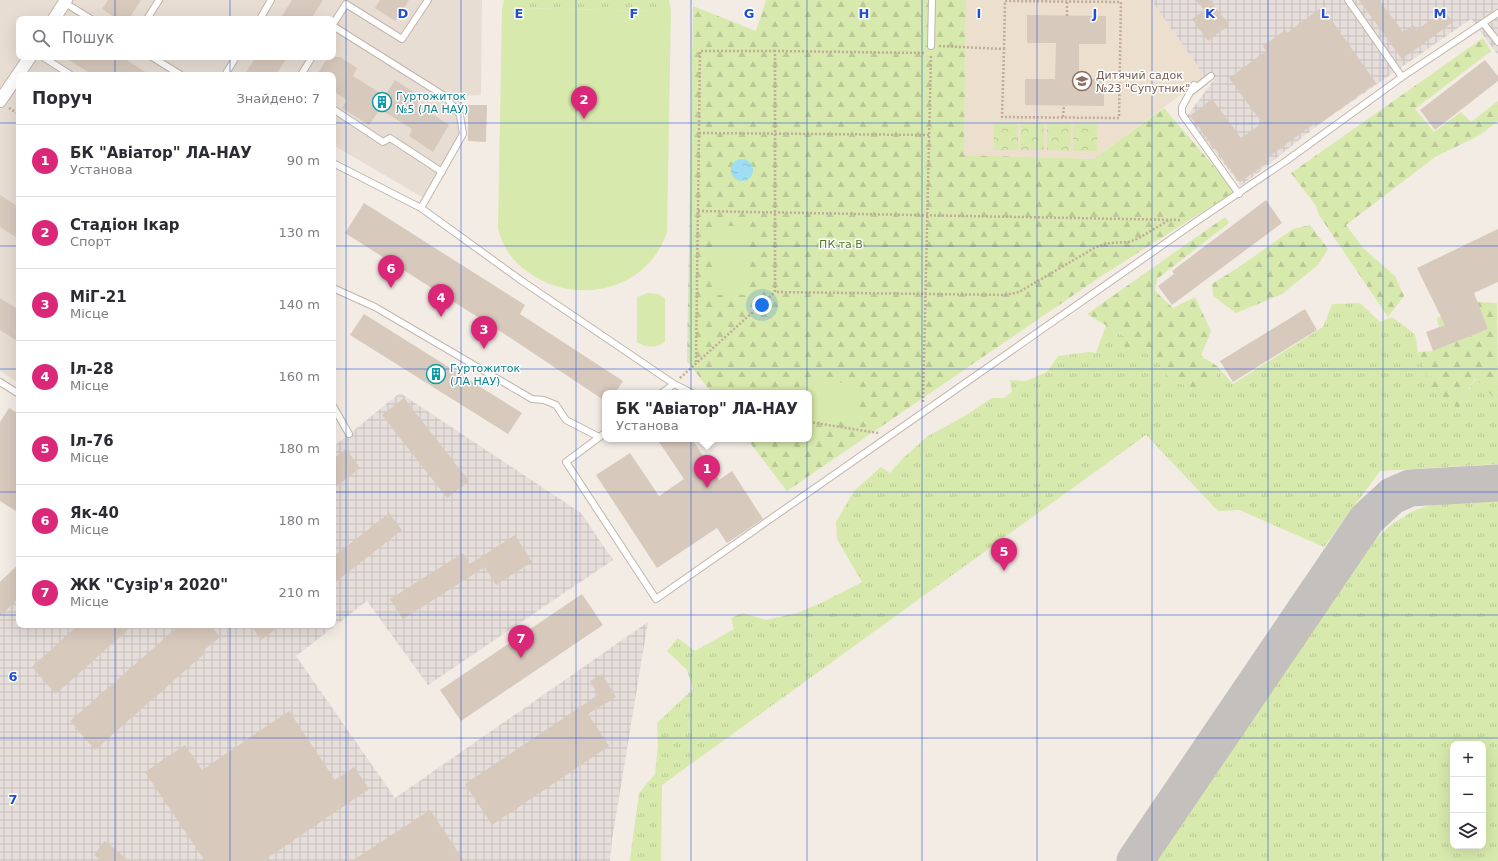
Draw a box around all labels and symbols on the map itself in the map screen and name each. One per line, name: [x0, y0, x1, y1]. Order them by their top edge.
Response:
text: D: [398, 6, 409, 21]
text: E: [515, 6, 523, 21]
text: F: [630, 6, 638, 21]
text: G: [744, 6, 754, 21]
text: H: [859, 6, 869, 21]
text: I: [977, 6, 981, 21]
text: J: [1092, 6, 1097, 21]
text: K: [1205, 6, 1216, 21]
text: L: [1321, 6, 1329, 21]
text: M: [1434, 6, 1446, 21]
place label: Дитячий садок №23 "Супутник": [1096, 69, 1190, 95]
school or university icon: Дитячий садок №23 "Супутник": [1071, 70, 1093, 92]
pin: 2: [571, 86, 597, 119]
place label: Гуртожиток №5 (ЛА НАУ): [396, 90, 468, 116]
building icon: Гуртожиток №5 (ЛА НАУ): [371, 91, 393, 113]
park label: ПК та В: [819, 238, 863, 251]
pin: 6: [378, 255, 404, 288]
pin: 4: [428, 284, 454, 317]
your location: [752, 295, 772, 315]
pin: 3: [471, 316, 497, 349]
place label: Гуртожиток (ЛА НАУ): [450, 362, 521, 388]
building icon: Гуртожиток (ЛА НАУ): [425, 363, 447, 385]
pin: 1: [694, 455, 720, 488]
pin: 5: [991, 538, 1017, 571]
pin: 7: [508, 625, 534, 658]
text: 6: [8, 669, 18, 684]
text: 7: [8, 792, 18, 807]

